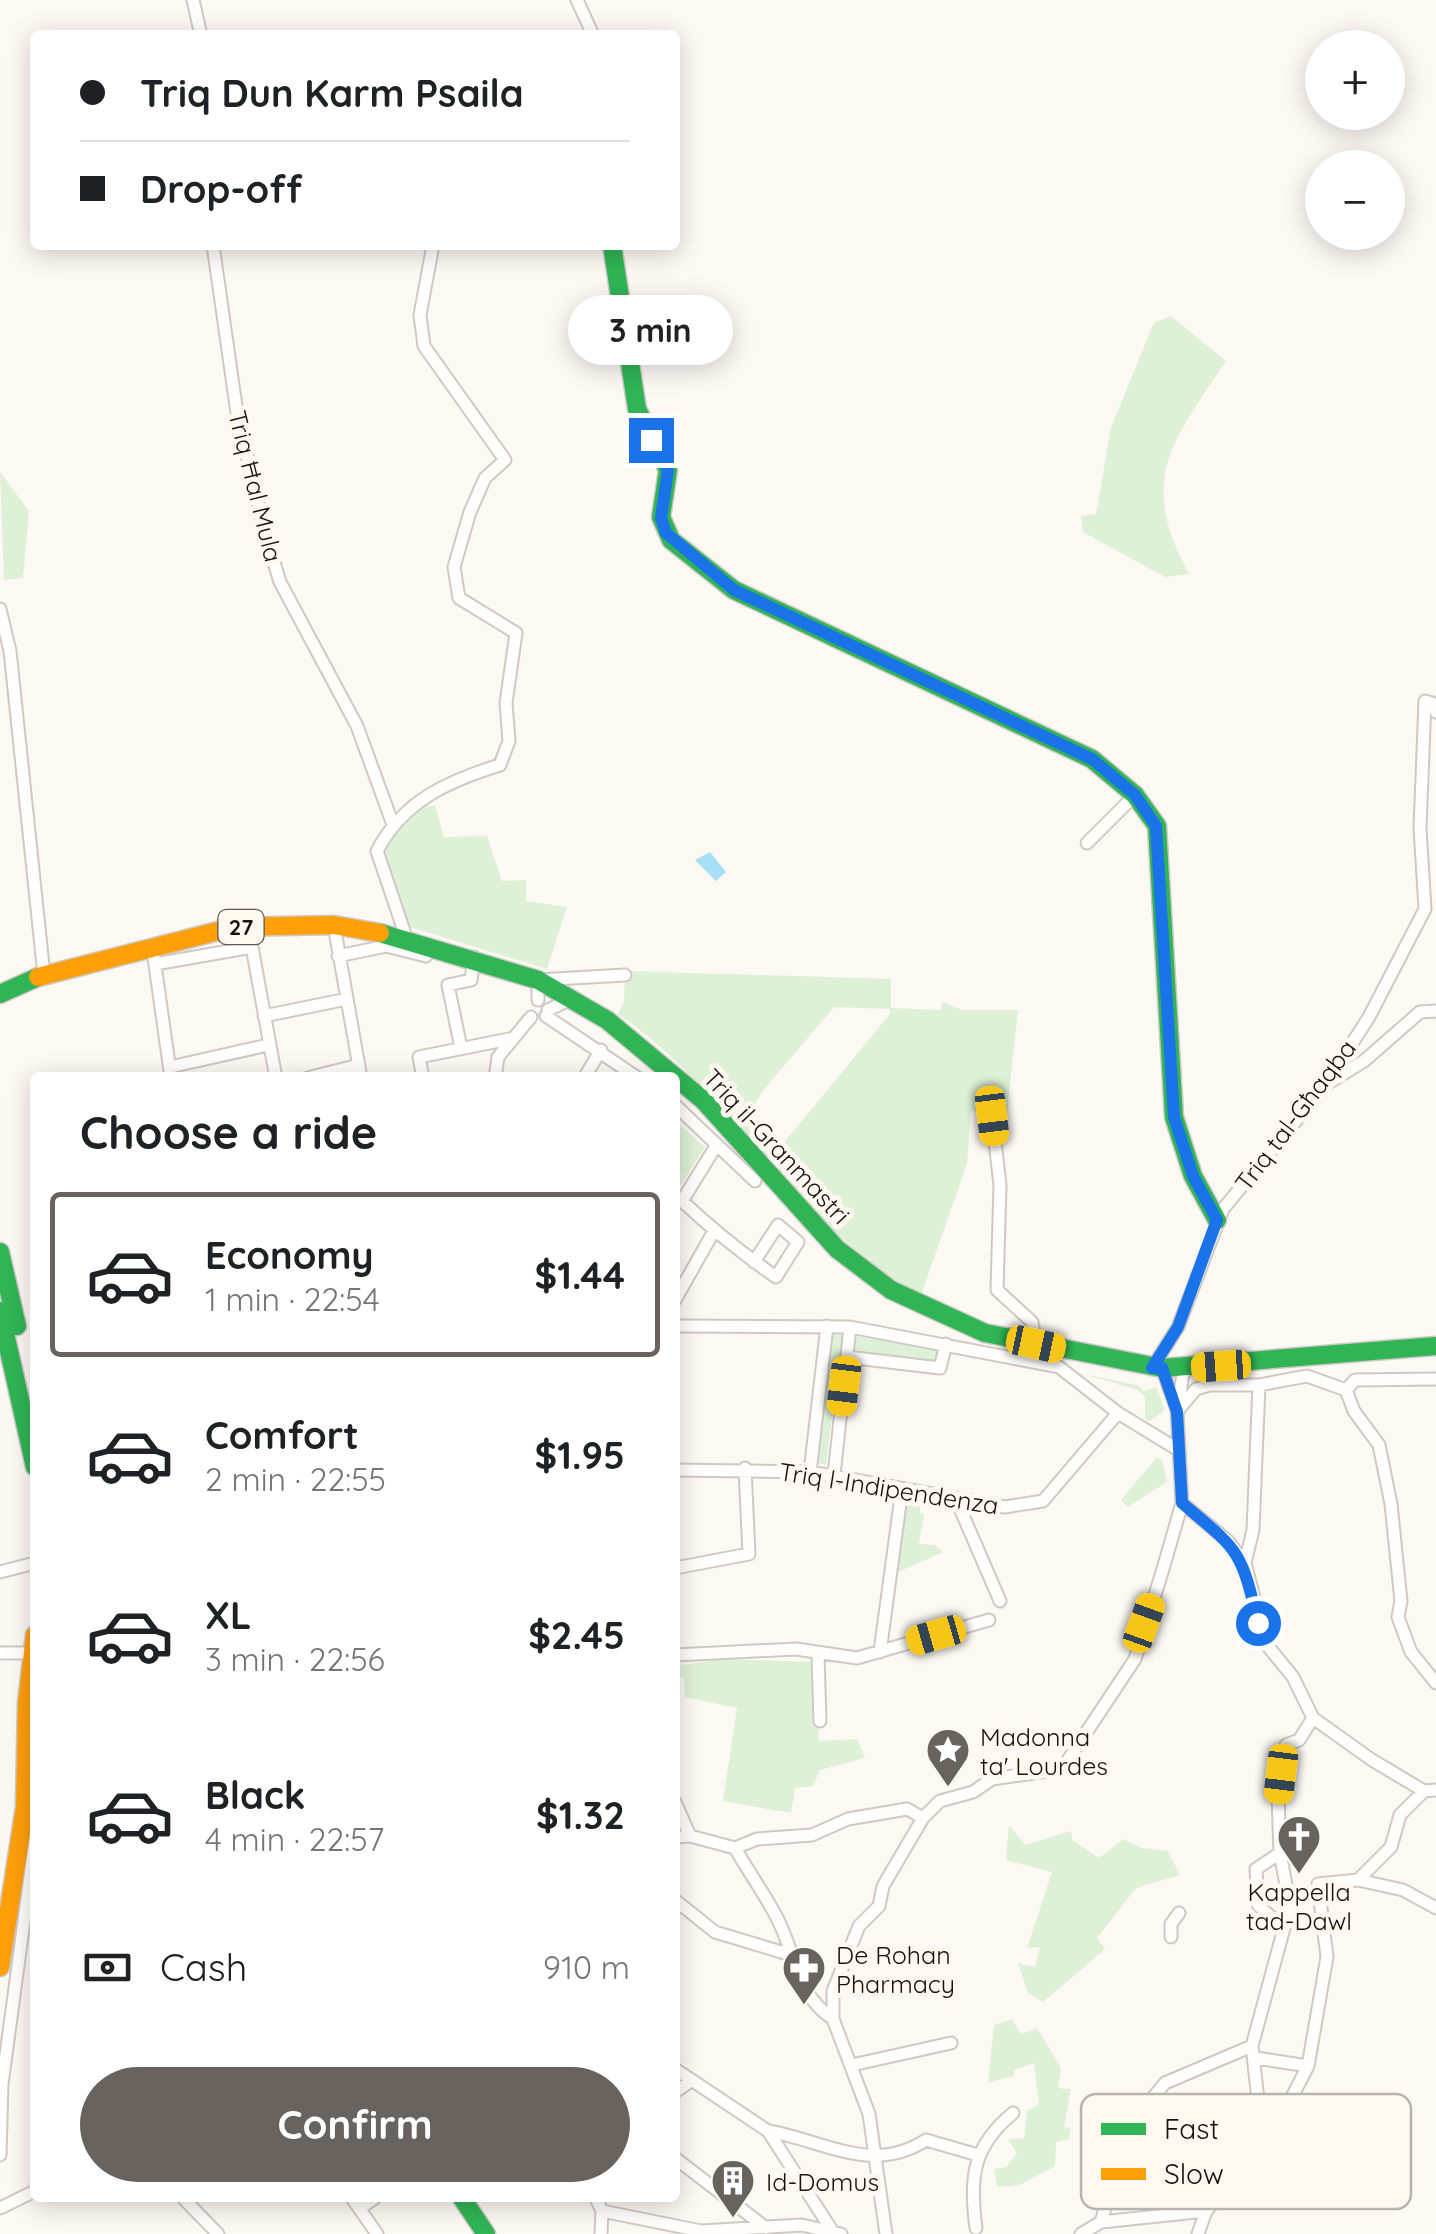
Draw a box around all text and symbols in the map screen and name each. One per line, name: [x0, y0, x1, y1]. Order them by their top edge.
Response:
map controls: [1305, 30, 1405, 250]
button: +: [1305, 30, 1405, 130]
text: Triq Dun Karm Psaila: [140, 69, 524, 117]
button: −: [1305, 150, 1405, 250]
text: Drop-off: [140, 165, 302, 213]
callout: 3 min: [568, 295, 734, 365]
text: 3 min: [609, 310, 692, 350]
street label: Triq Ħal Mula: [222, 407, 290, 565]
route end: [629, 418, 674, 463]
road number: 27: [218, 910, 264, 944]
street label: Triq tal-Għaqba: [1228, 1033, 1362, 1197]
street label: Triq il-Granmastri: [697, 1062, 857, 1230]
car: [973, 1084, 1011, 1148]
text: Choose a ride: [80, 1104, 377, 1160]
icon: car: [85, 1230, 175, 1320]
text: Economy: [205, 1231, 374, 1279]
text: $1.44: [535, 1251, 625, 1299]
text: 1 min · 22:54: [205, 1279, 380, 1319]
car: [1004, 1323, 1068, 1365]
car: [1190, 1349, 1252, 1383]
car: [825, 1354, 863, 1418]
icon: car: [85, 1410, 175, 1500]
text: Comfort: [205, 1411, 359, 1459]
text: $1.95: [535, 1431, 625, 1479]
street label: Triq l-Indipendenza: [777, 1455, 1001, 1521]
text: 2 min · 22:55: [205, 1459, 386, 1499]
icon: car: [85, 1590, 175, 1680]
car: [1120, 1590, 1168, 1656]
text: XL: [205, 1591, 251, 1639]
route start: [1236, 1601, 1281, 1646]
text: $2.45: [528, 1611, 625, 1659]
car: [903, 1612, 969, 1658]
text: 3 min · 22:56: [205, 1639, 385, 1679]
place label: Madonna ta' Lourdes: [980, 1721, 1108, 1781]
place icon: Madonna ta' Lourdes: [925, 1727, 971, 1788]
car: [1262, 1742, 1300, 1806]
icon: car: [85, 1770, 175, 1860]
text: Black: [205, 1771, 305, 1819]
text: $1.32: [536, 1791, 625, 1839]
church icon: Kappella tad-Dawl: [1276, 1814, 1322, 1875]
text: 4 min · 22:57: [205, 1819, 384, 1859]
place label: Kappella tad-Dawl: [1246, 1876, 1352, 1936]
place label: De Rohan Pharmacy: [836, 1939, 955, 1999]
icon: cash: [80, 1940, 135, 1995]
text: Cash: [160, 1943, 247, 1991]
pharmacy icon: De Rohan Pharmacy: [781, 1945, 827, 2006]
text: 910 m: [543, 1947, 630, 1987]
button: Confirm: [80, 2067, 630, 2182]
legend: [1081, 2094, 1411, 2209]
text: Fast: [1164, 2111, 1219, 2146]
text: Slow: [1164, 2156, 1224, 2191]
building icon: Id-Domus: [710, 2158, 756, 2219]
place label: Id-Domus: [766, 2166, 879, 2197]

